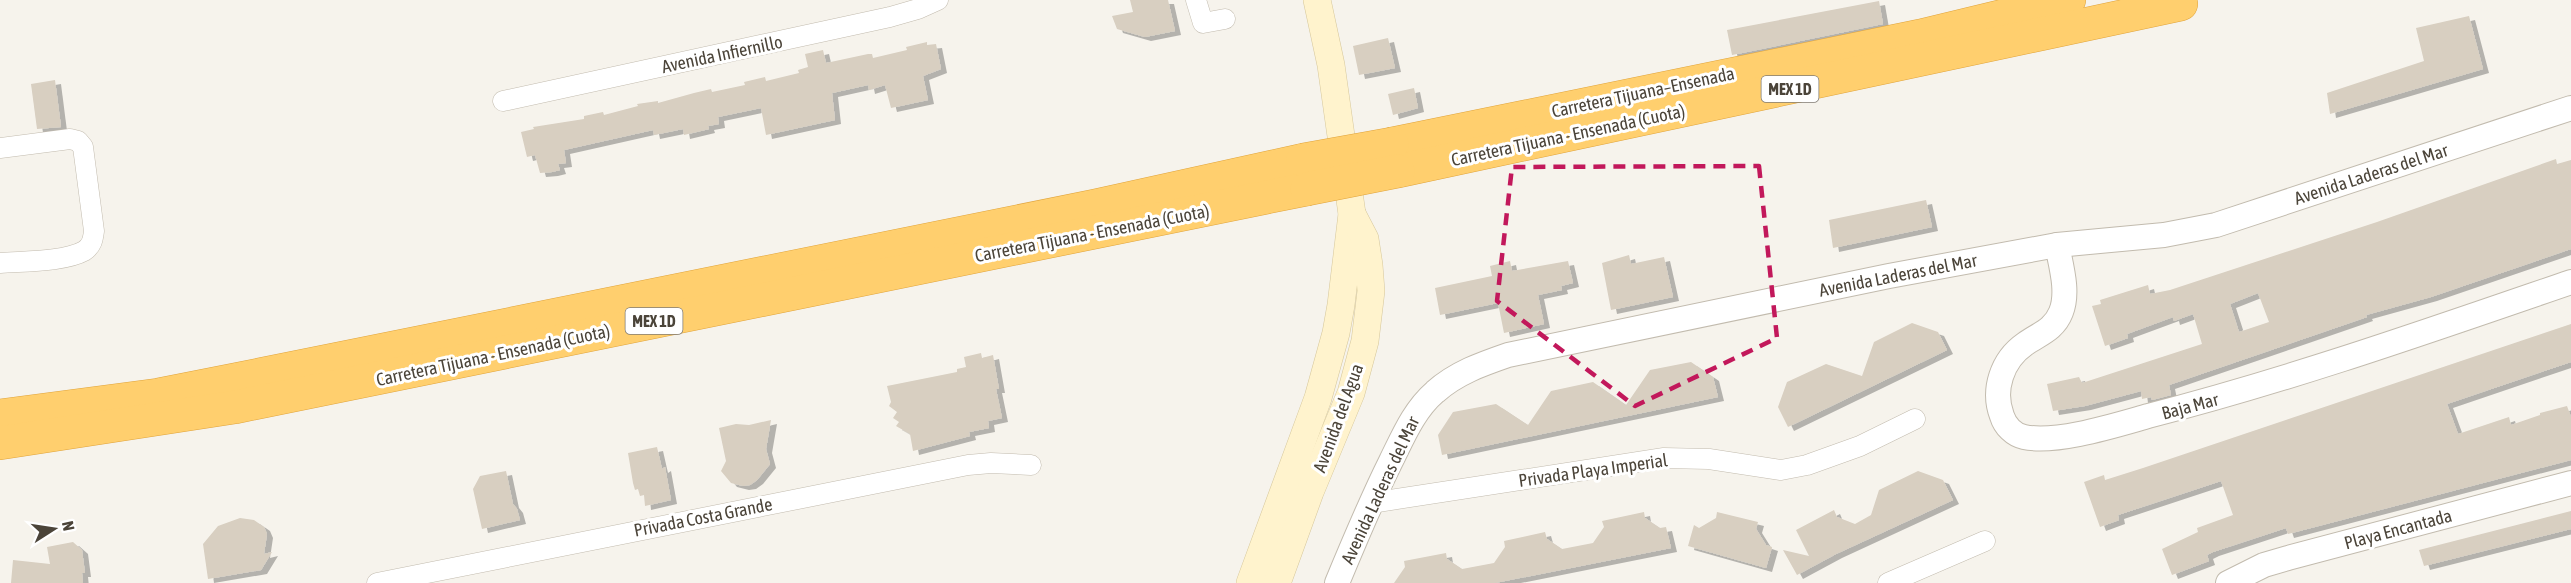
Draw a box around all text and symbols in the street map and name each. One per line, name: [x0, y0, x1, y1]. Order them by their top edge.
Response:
street label: Avenida Infiernillo: [660, 31, 784, 77]
street label: Carretera Tijuana–Ensenada: [1550, 62, 1736, 122]
road number: MEX 1D: [1762, 76, 1818, 102]
street label: Carretera Tijuana - Ensenada (Cuota): [1449, 100, 1687, 170]
street label: Avenida Laderas del Mar: [2292, 139, 2451, 209]
street label: Carretera Tijuana - Ensenada (Cuota): [973, 200, 1211, 266]
street label: Avenida Laderas del Mar: [1817, 249, 1979, 301]
road number: MEX 1D: [626, 308, 682, 334]
street label: Carretera Tijuana - Ensenada (Cuota): [374, 320, 612, 390]
street label: Avenida del Agua: [1309, 361, 1367, 475]
street label: Baja Mar: [2159, 388, 2221, 424]
street label: Avenida Laderas del Mar: [1337, 412, 1424, 567]
street label: Privada Playa Imperial: [1517, 449, 1669, 491]
street label: Privada Costa Grande: [632, 493, 774, 541]
north arrow: [24, 499, 84, 559]
street label: Playa Encantada: [2342, 505, 2454, 553]
text: N: [59, 519, 78, 532]

